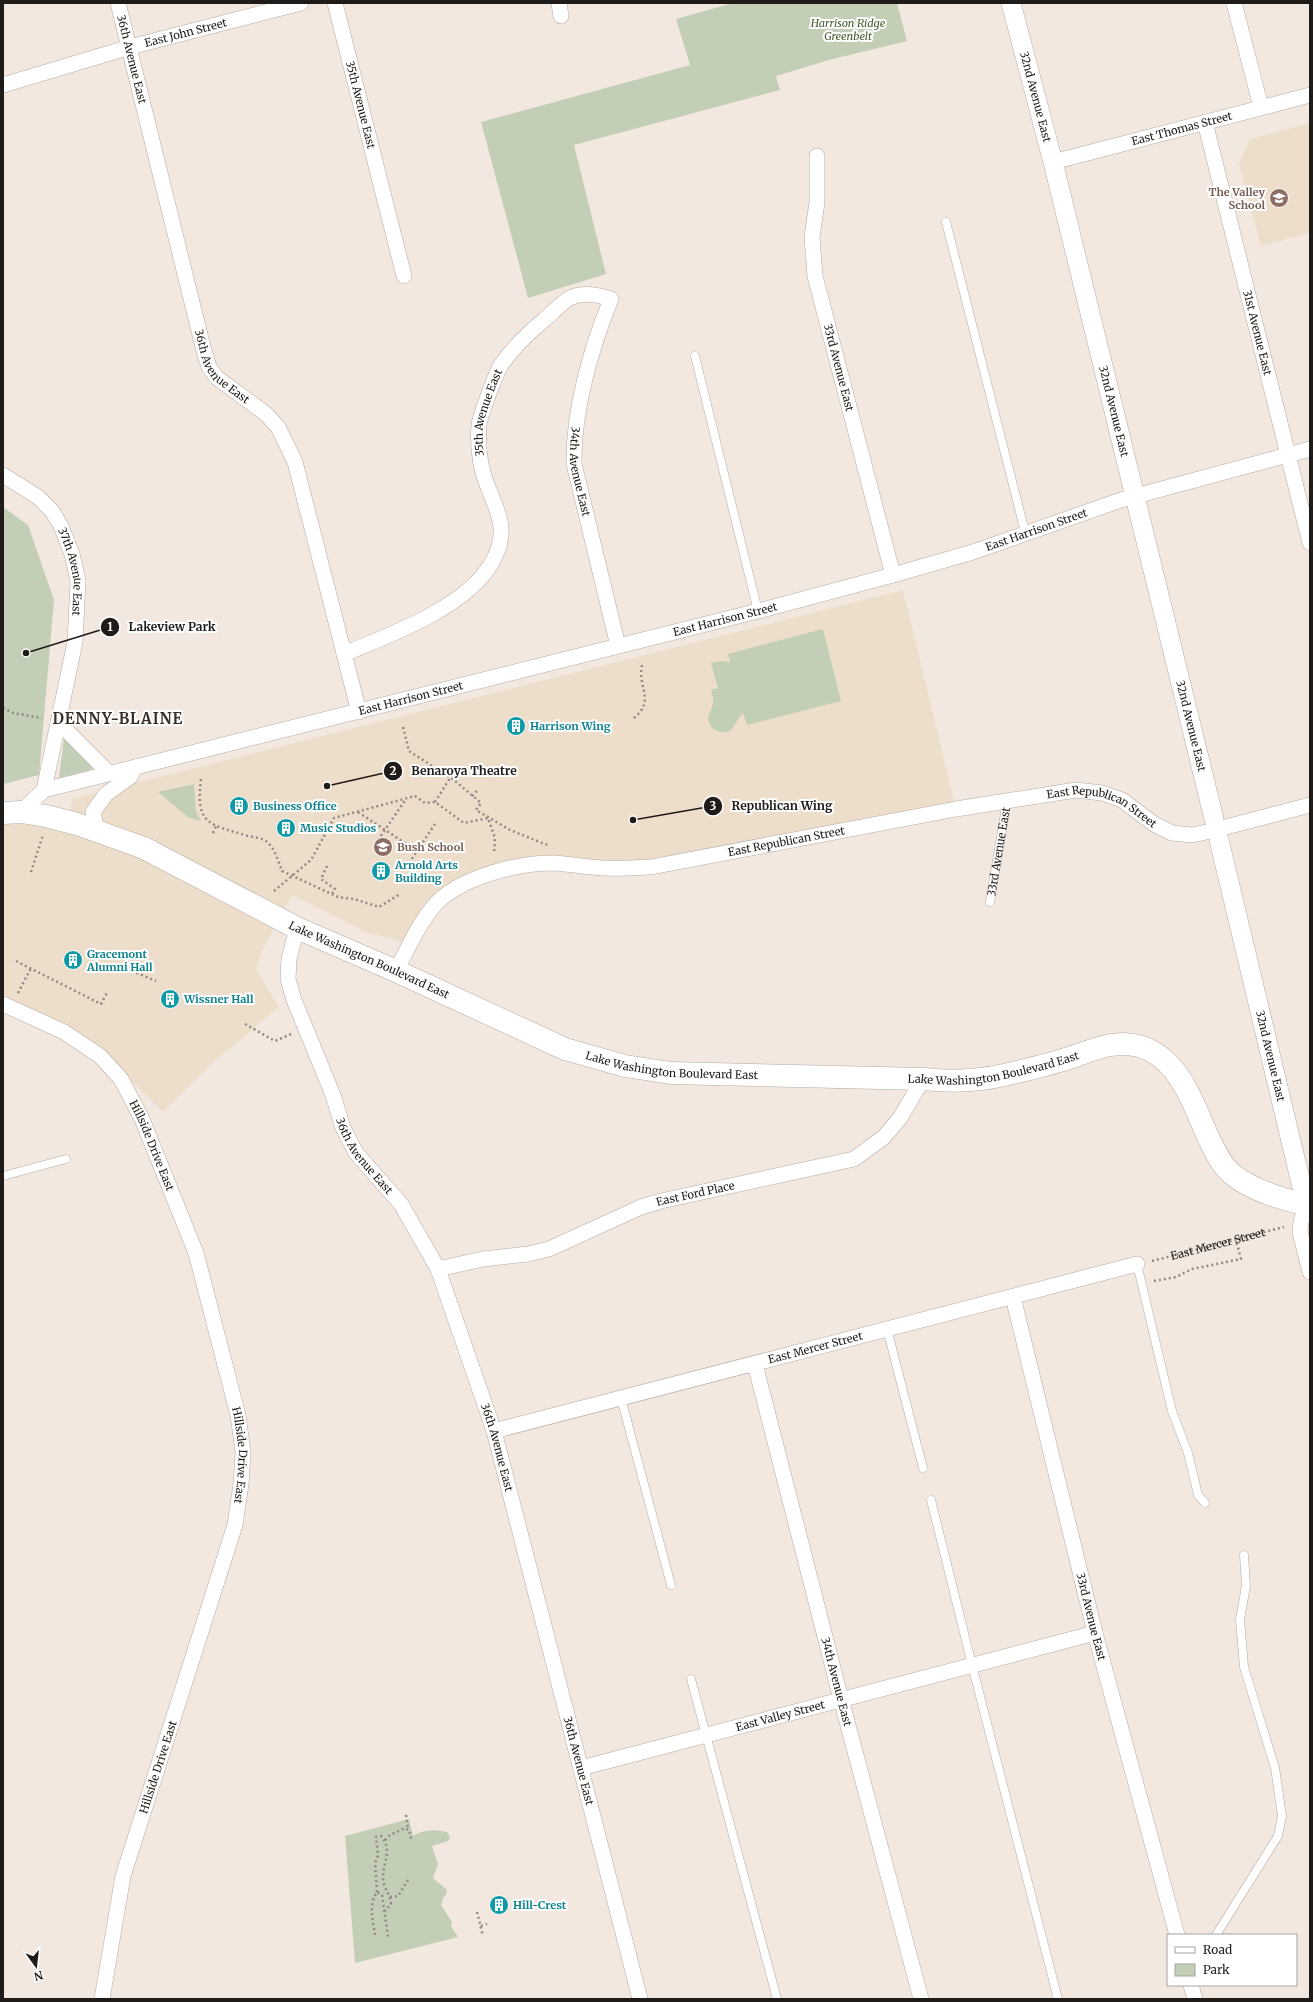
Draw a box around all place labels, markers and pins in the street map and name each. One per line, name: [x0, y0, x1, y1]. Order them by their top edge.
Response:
place label: The Valley School: [1209, 185, 1265, 212]
school or university icon: The Valley School: [1268, 187, 1290, 209]
callout: Lakeview Park: [100, 615, 223, 639]
building icon: Harrison Wing: [505, 715, 527, 737]
place label: Harrison Wing: [530, 719, 611, 733]
callout: Benaroya Theatre: [383, 759, 524, 783]
callout: Republican Wing: [703, 794, 840, 818]
building icon: Business Office: [228, 795, 250, 817]
place label: Business Office: [253, 799, 337, 813]
building icon: Music Studios: [275, 817, 297, 839]
place label: Music Studios: [300, 821, 376, 835]
school or university icon: Bush School: [372, 836, 394, 858]
place label: Bush School: [397, 840, 464, 854]
place label: Arnold Arts Building: [394, 858, 458, 885]
building icon: Arnold Arts Building: [370, 860, 392, 882]
place label: Gracemont Alumni Hall: [86, 947, 153, 974]
building icon: Gracemont Alumni Hall: [62, 949, 84, 971]
building icon: Wissner Hall: [159, 988, 181, 1010]
place label: Wissner Hall: [183, 992, 254, 1006]
building icon: Hill-Crest: [488, 1894, 510, 1916]
place label: Hill-Crest: [513, 1898, 567, 1912]

